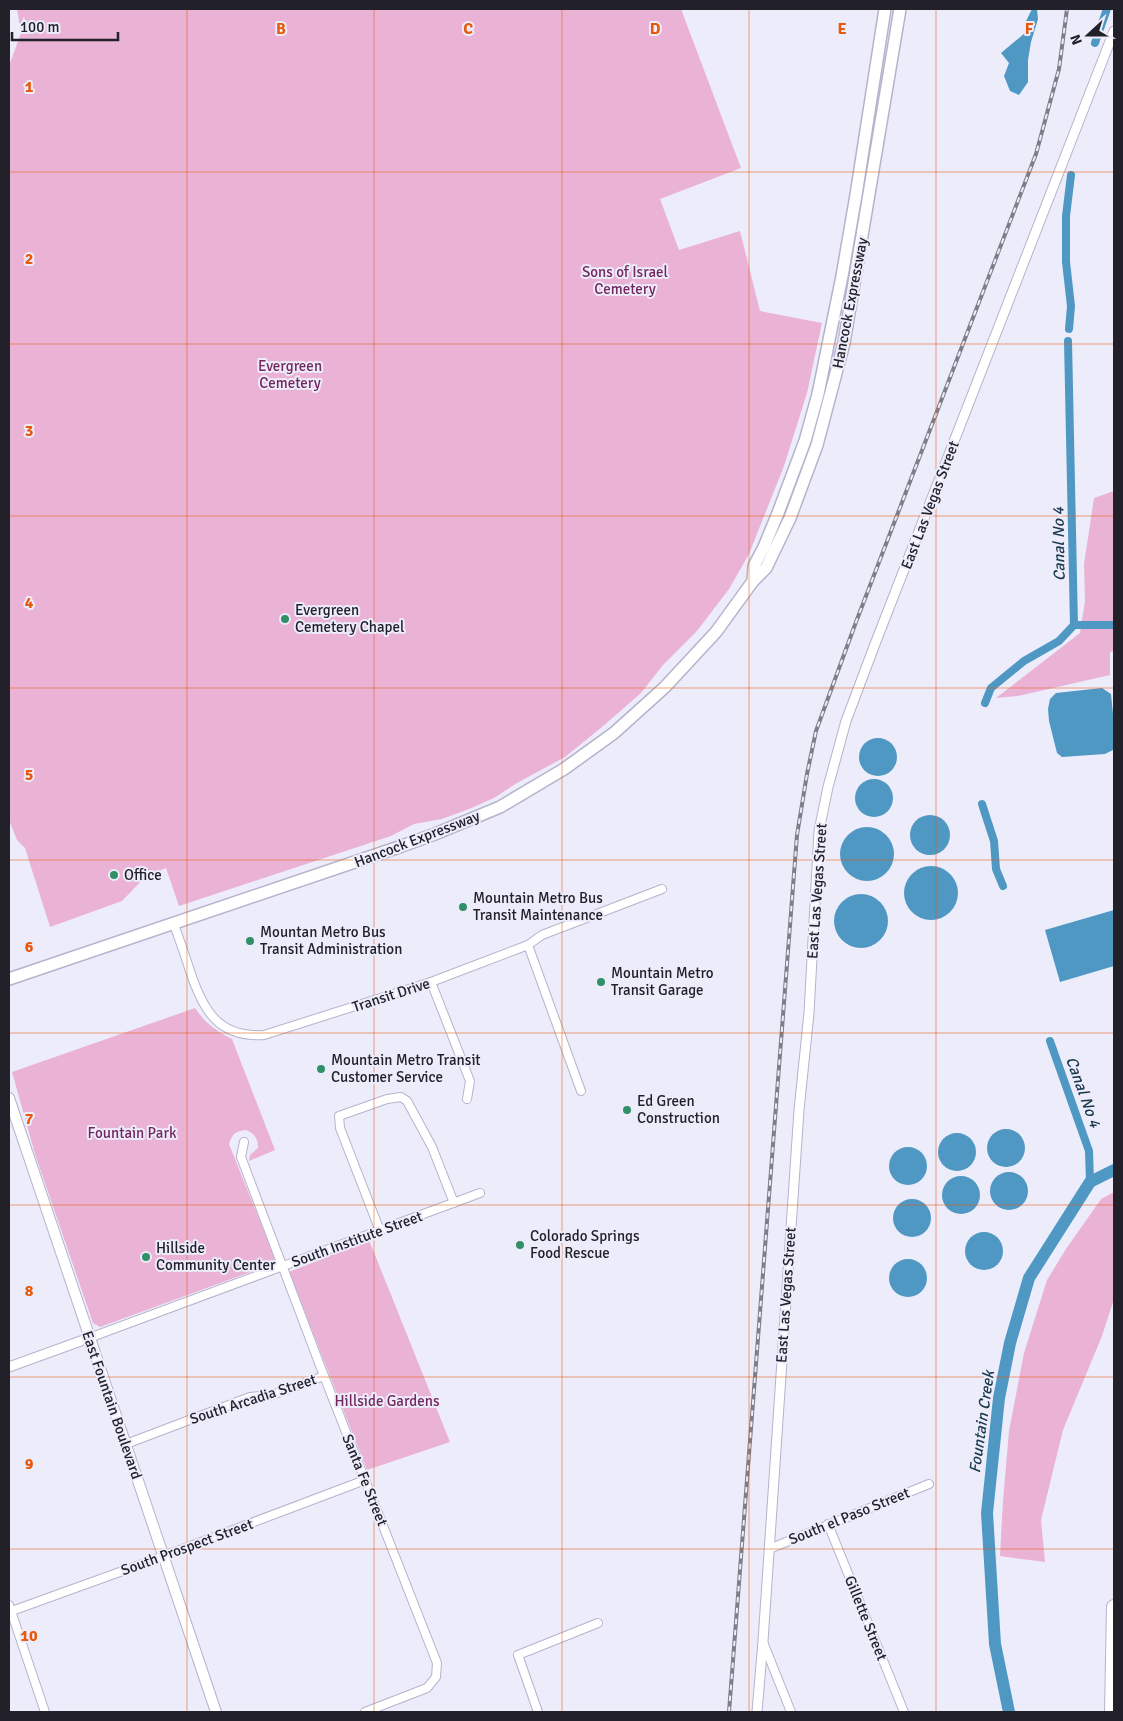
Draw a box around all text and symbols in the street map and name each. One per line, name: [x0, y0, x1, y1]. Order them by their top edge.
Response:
scale bar: [12, 10, 119, 42]
north arrow: [1063, 10, 1113, 60]
text: 100 m: [20, 18, 60, 36]
text: B: [276, 19, 286, 39]
text: C: [463, 19, 473, 39]
text: D: [650, 19, 661, 39]
text: E: [837, 19, 847, 39]
text: F: [1025, 19, 1034, 39]
text: N: [1067, 32, 1086, 47]
text: 1: [25, 77, 34, 97]
street label: Hancock Expressway: [828, 236, 872, 370]
text: 2: [25, 249, 33, 269]
park label: Sons of Israel Cemetery: [582, 263, 668, 298]
park label: Evergreen Cemetery: [258, 357, 322, 392]
text: 3: [25, 421, 33, 441]
street label: East Las Vegas Street: [897, 438, 963, 572]
water label: Canal No 4: [1048, 506, 1070, 581]
text: 4: [25, 593, 34, 613]
place label: Evergreen Cemetery Chapel: [295, 601, 404, 636]
marker: Evergreen Cemetery Chapel: [279, 613, 291, 625]
text: 5: [25, 765, 33, 785]
street label: Hancock Expressway: [352, 807, 482, 871]
street label: East Las Vegas Street: [803, 822, 831, 960]
place label: Office: [124, 866, 162, 884]
marker: Office: [108, 869, 120, 881]
place label: Mountain Metro Bus Transit Maintenance: [473, 889, 603, 924]
marker: Mountain Metro Bus Transit Maintenance: [457, 901, 469, 913]
place label: Mountan Metro Bus Transit Administration: [260, 923, 402, 958]
marker: Mountan Metro Bus Transit Administration: [244, 935, 256, 947]
text: 6: [25, 937, 34, 957]
place label: Mountain Metro Transit Garage: [611, 964, 714, 999]
street label: Transit Drive: [350, 974, 432, 1016]
marker: Mountain Metro Transit Garage: [595, 976, 607, 988]
place label: Mountain Metro Transit Customer Service: [331, 1051, 481, 1086]
water label: Canal No 4: [1061, 1054, 1105, 1131]
marker: Mountain Metro Transit Customer Service: [315, 1063, 327, 1075]
place label: Ed Green Construction: [637, 1092, 720, 1127]
marker: Ed Green Construction: [621, 1104, 633, 1116]
text: 7: [25, 1109, 34, 1129]
park label: Fountain Park: [88, 1124, 177, 1142]
street label: South Institute Street: [289, 1207, 425, 1271]
street label: East Las Vegas Street: [772, 1226, 800, 1364]
place label: Colorado Springs Food Rescue: [530, 1227, 640, 1262]
place label: Hillside Community Center: [156, 1239, 276, 1274]
marker: Colorado Springs Food Rescue: [514, 1239, 526, 1251]
marker: Hillside Community Center: [140, 1251, 152, 1263]
text: 8: [25, 1281, 34, 1301]
street label: East Fountain Boulevard: [78, 1329, 146, 1481]
water label: Fountain Creek: [965, 1367, 999, 1475]
street label: South Arcadia Street: [187, 1370, 319, 1428]
park label: Hillside Gardens: [334, 1392, 440, 1410]
street label: Santa Fe Street: [338, 1431, 392, 1529]
text: 9: [25, 1454, 34, 1474]
street label: South el Paso Street: [786, 1484, 912, 1548]
street label: South Prospect Street: [119, 1515, 255, 1579]
street label: Gillette Street: [841, 1573, 891, 1663]
text: 10: [20, 1626, 38, 1646]

